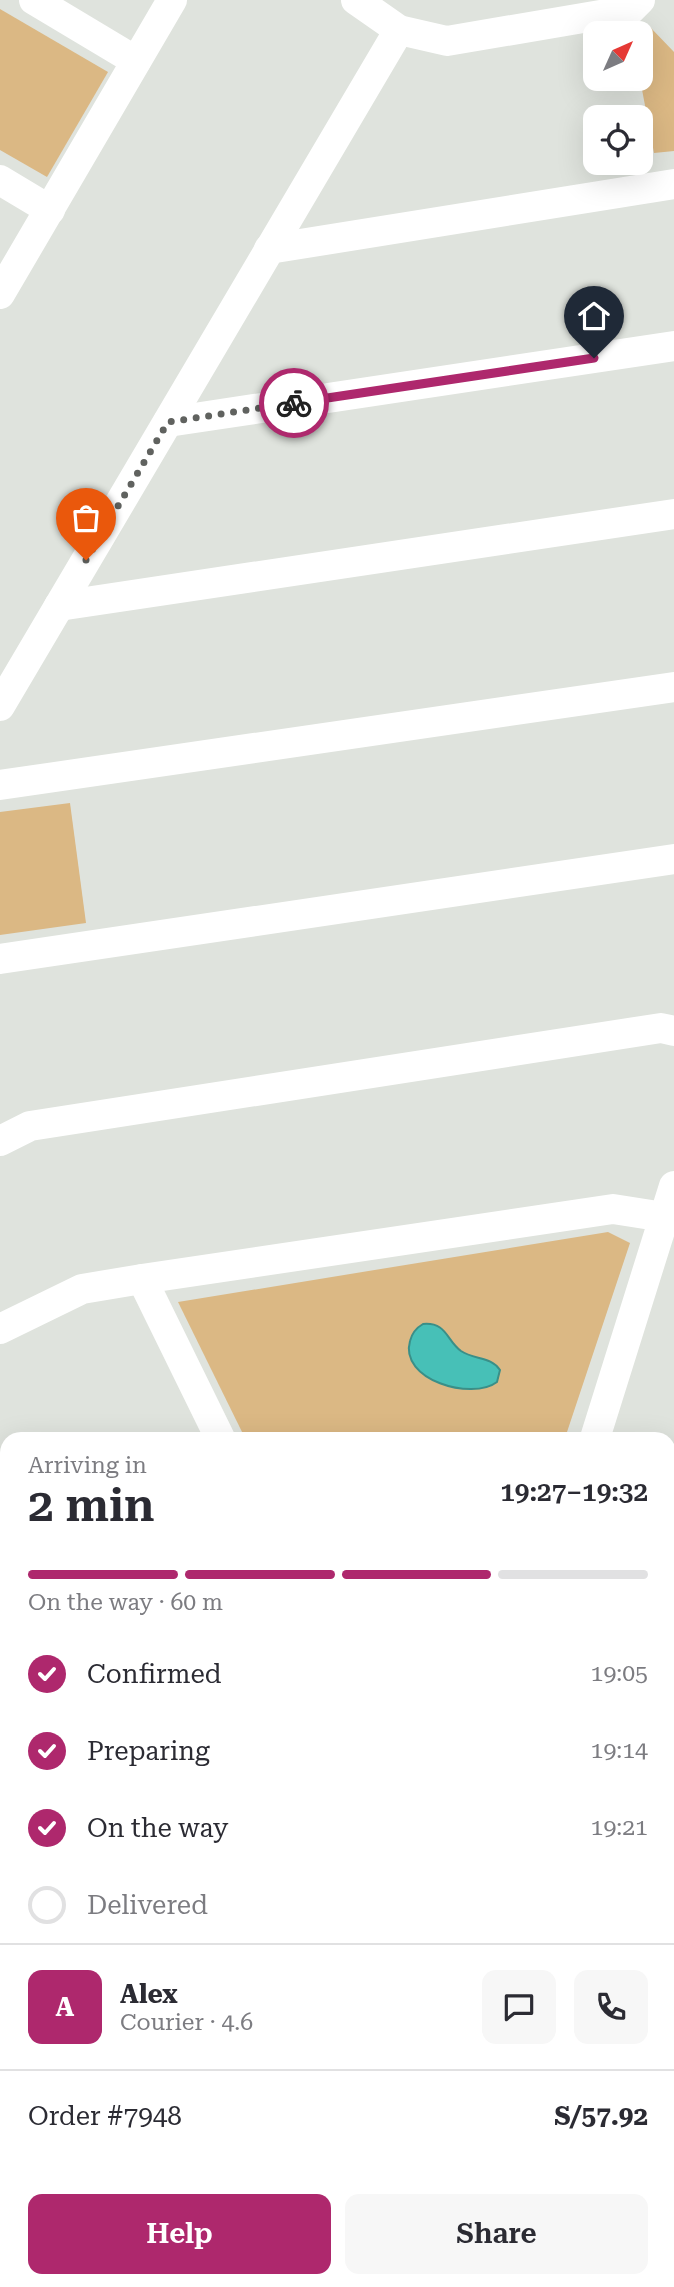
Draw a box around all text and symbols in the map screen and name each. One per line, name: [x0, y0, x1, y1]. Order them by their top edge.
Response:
north arrow: [583, 21, 653, 91]
map controls: [583, 21, 653, 175]
button: locate: [583, 105, 653, 175]
pin: [564, 286, 624, 358]
icon: home: [575, 297, 613, 335]
courier: [259, 368, 329, 438]
icon: bike: [275, 384, 313, 422]
pin: [56, 488, 116, 560]
icon: bag: [67, 499, 105, 537]
text: Arriving in: [28, 1452, 147, 1479]
text: 19:27–19:32: [500, 1477, 648, 1507]
text: 2 min: [28, 1478, 155, 1532]
text: On the way · 60 m: [28, 1589, 223, 1616]
icon: check: [28, 1655, 66, 1693]
text: Confirmed: [87, 1659, 222, 1689]
text: 19:05: [591, 1660, 648, 1687]
icon: check: [28, 1732, 66, 1770]
text: Preparing: [87, 1736, 210, 1766]
text: 19:14: [591, 1737, 648, 1764]
icon: check: [28, 1809, 66, 1847]
text: On the way: [87, 1813, 228, 1843]
text: 19:21: [591, 1814, 648, 1841]
text: Delivered: [87, 1890, 208, 1920]
button: chat: [482, 1970, 556, 2044]
button: phone: [574, 1970, 648, 2044]
text: Alex: [120, 1979, 178, 2009]
text: A: [56, 1992, 74, 2022]
text: Courier · 4.6: [120, 2009, 253, 2036]
text: Order #7948: [28, 2101, 182, 2131]
text: S/57.92: [554, 2101, 648, 2131]
button: Help: [28, 2194, 331, 2274]
button: Share: [345, 2194, 648, 2274]

